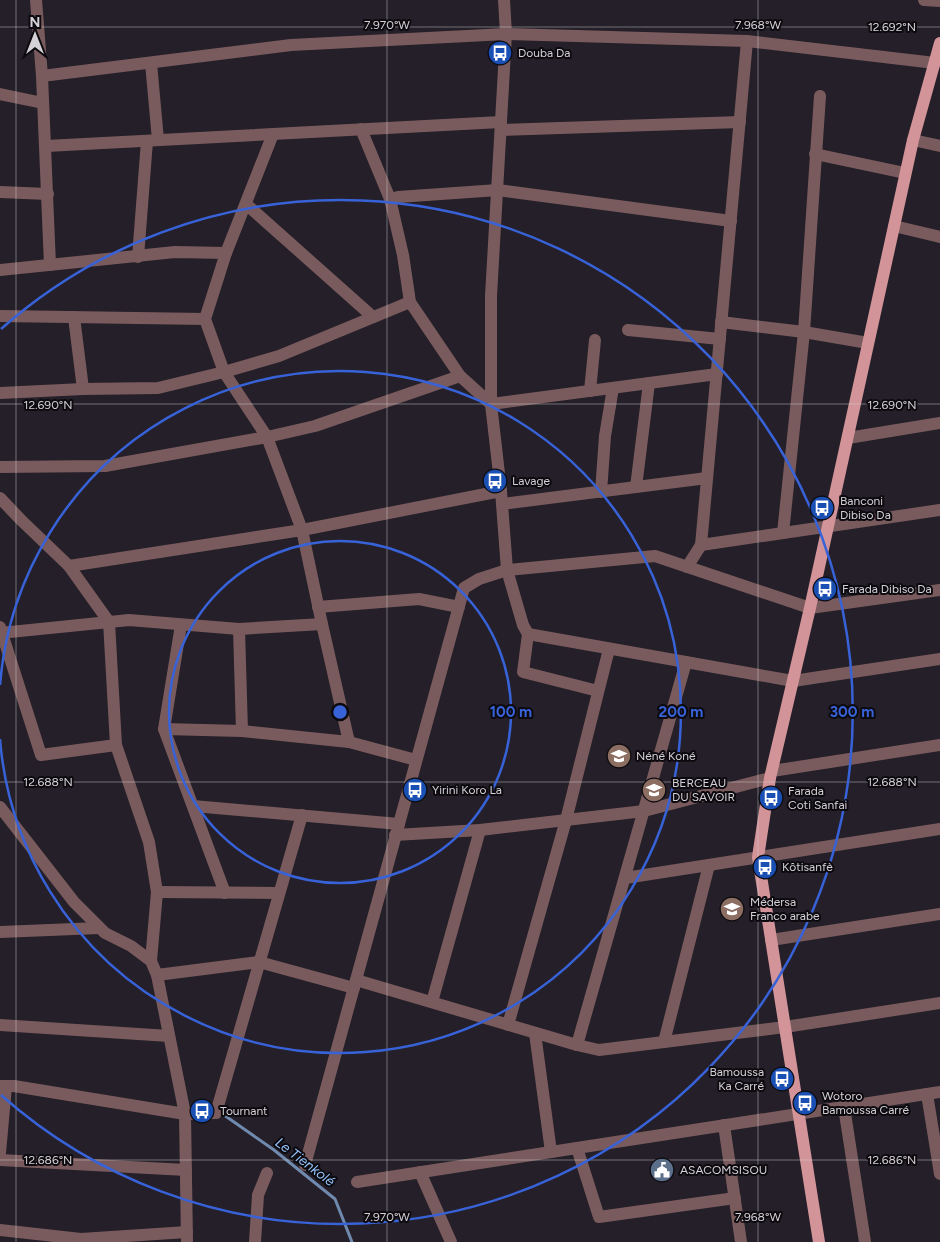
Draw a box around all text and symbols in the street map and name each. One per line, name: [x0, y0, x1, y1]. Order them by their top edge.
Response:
north arrow: [10, 10, 60, 60]
text: N: [30, 14, 40, 31]
text: 7.970°W: [364, 18, 410, 32]
text: 7.968°W: [735, 18, 781, 32]
text: 12.692°N: [868, 20, 916, 34]
bus stop icon: Douba Da: [487, 40, 513, 66]
place label: Douba Da: [518, 46, 570, 60]
text: 12.690°N: [23, 398, 73, 412]
text: 12.690°N: [867, 398, 917, 412]
bus stop icon: Lavage: [482, 468, 508, 494]
place label: Lavage: [512, 474, 551, 488]
place label: Banconi Dibiso Da: [840, 494, 891, 522]
bus stop icon: Banconi Dibiso Da: [809, 495, 835, 521]
bus stop icon: Farada Dibiso Da: [812, 576, 838, 602]
place label: Farada Dibiso Da: [842, 582, 932, 596]
centre of rings: [331, 703, 349, 721]
text: 100 m: [490, 703, 532, 721]
text: 200 m: [659, 703, 703, 721]
text: 300 m: [830, 703, 874, 721]
school or university icon: Néné Koné: [606, 743, 632, 769]
place label: Néné Koné: [636, 749, 696, 763]
text: 12.688°N: [23, 775, 73, 789]
text: 12.688°N: [867, 775, 917, 789]
place label: BERCEAU DU SAVOIR: [672, 776, 735, 804]
bus stop icon: Yirini Koro La: [402, 777, 428, 803]
school or university icon: BERCEAU DU SAVOIR: [641, 777, 667, 803]
place label: Yirini Koro La: [432, 783, 502, 797]
place label: Farada Coti Sanfai: [788, 784, 847, 812]
bus stop icon: Farada Coti Sanfai: [758, 785, 784, 811]
bus stop icon: Kôtisanfè: [752, 854, 778, 880]
place label: Kôtisanfè: [782, 860, 833, 874]
place label: Médersa Franco arabe: [750, 895, 820, 923]
school or university icon: Médersa Franco arabe: [719, 896, 745, 922]
place label: Bamoussa Ka Carré: [709, 1065, 764, 1093]
bus stop icon: Bamoussa Ka Carré: [769, 1066, 795, 1092]
place label: Wotoro Bamoussa Carré: [822, 1089, 909, 1117]
bus stop icon: Wotoro Bamoussa Carré: [792, 1090, 818, 1116]
bus stop icon: Tournant: [189, 1098, 215, 1124]
place label: Tournant: [220, 1104, 268, 1118]
water label: Le Tienkolé: [272, 1134, 338, 1190]
text: 12.686°N: [24, 1153, 72, 1167]
text: 12.686°N: [868, 1153, 916, 1167]
public building icon: ASACOMSISOU: [649, 1157, 675, 1183]
place label: ASACOMSISOU: [680, 1163, 767, 1177]
text: 7.970°W: [364, 1210, 410, 1224]
text: 7.968°W: [735, 1210, 781, 1224]

